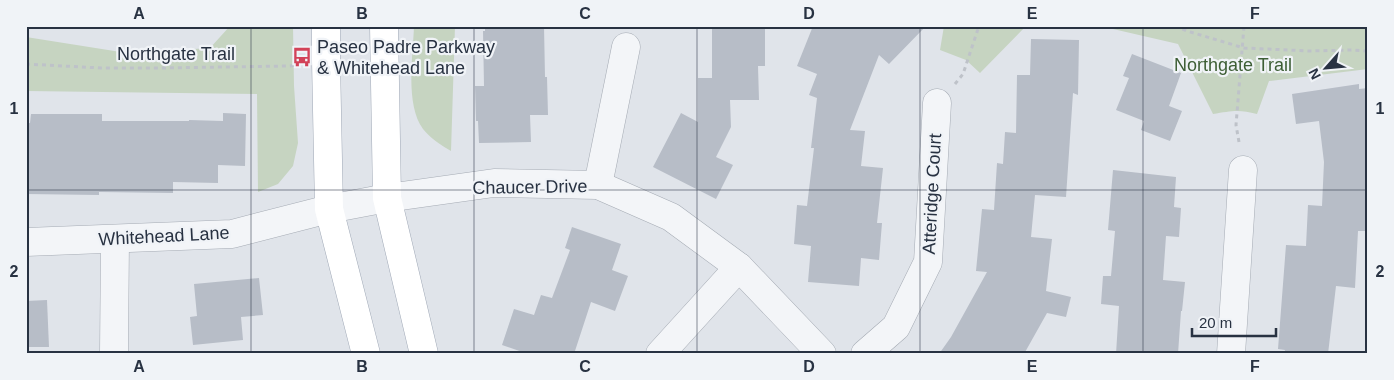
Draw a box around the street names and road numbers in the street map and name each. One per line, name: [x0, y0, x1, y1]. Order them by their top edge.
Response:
street label: Northgate Trail: [117, 44, 235, 64]
street label: Atteridge Court: [919, 133, 945, 255]
street label: Chaucer Drive: [472, 176, 588, 198]
street label: Whitehead Lane: [98, 223, 230, 249]

